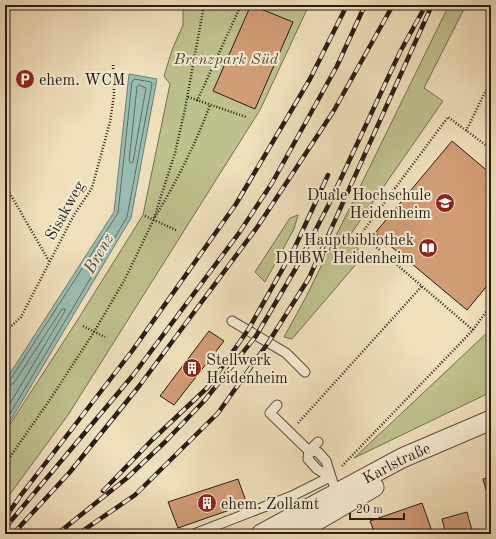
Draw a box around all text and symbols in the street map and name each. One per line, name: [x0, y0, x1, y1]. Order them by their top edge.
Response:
park label: Brenzpark Süd: [173, 52, 279, 68]
parking icon: ehem. WCM: [14, 68, 36, 90]
place label: ehem. WCM: [39, 73, 125, 89]
street label: Sisakweg: [43, 178, 89, 243]
place label: Duale Hochschule Heidenheim: [307, 188, 431, 222]
school or university icon: Duale Hochschule Heidenheim: [434, 192, 456, 214]
water label: Brenz: [81, 231, 117, 278]
place label: Hauptbibliothek DHBW Heidenheim: [275, 233, 414, 267]
library icon: Hauptbibliothek DHBW Heidenheim: [417, 237, 439, 259]
place label: Stellwerk Heidenheim: [206, 353, 288, 387]
building icon: Stellwerk Heidenheim: [181, 357, 203, 379]
street label: Karlstraße: [360, 441, 433, 488]
building icon: ehem. Zollamt: [196, 492, 218, 514]
scale bar: [350, 495, 404, 521]
place label: ehem. Zollamt: [221, 497, 320, 513]
text: 20 m: [356, 504, 383, 516]

